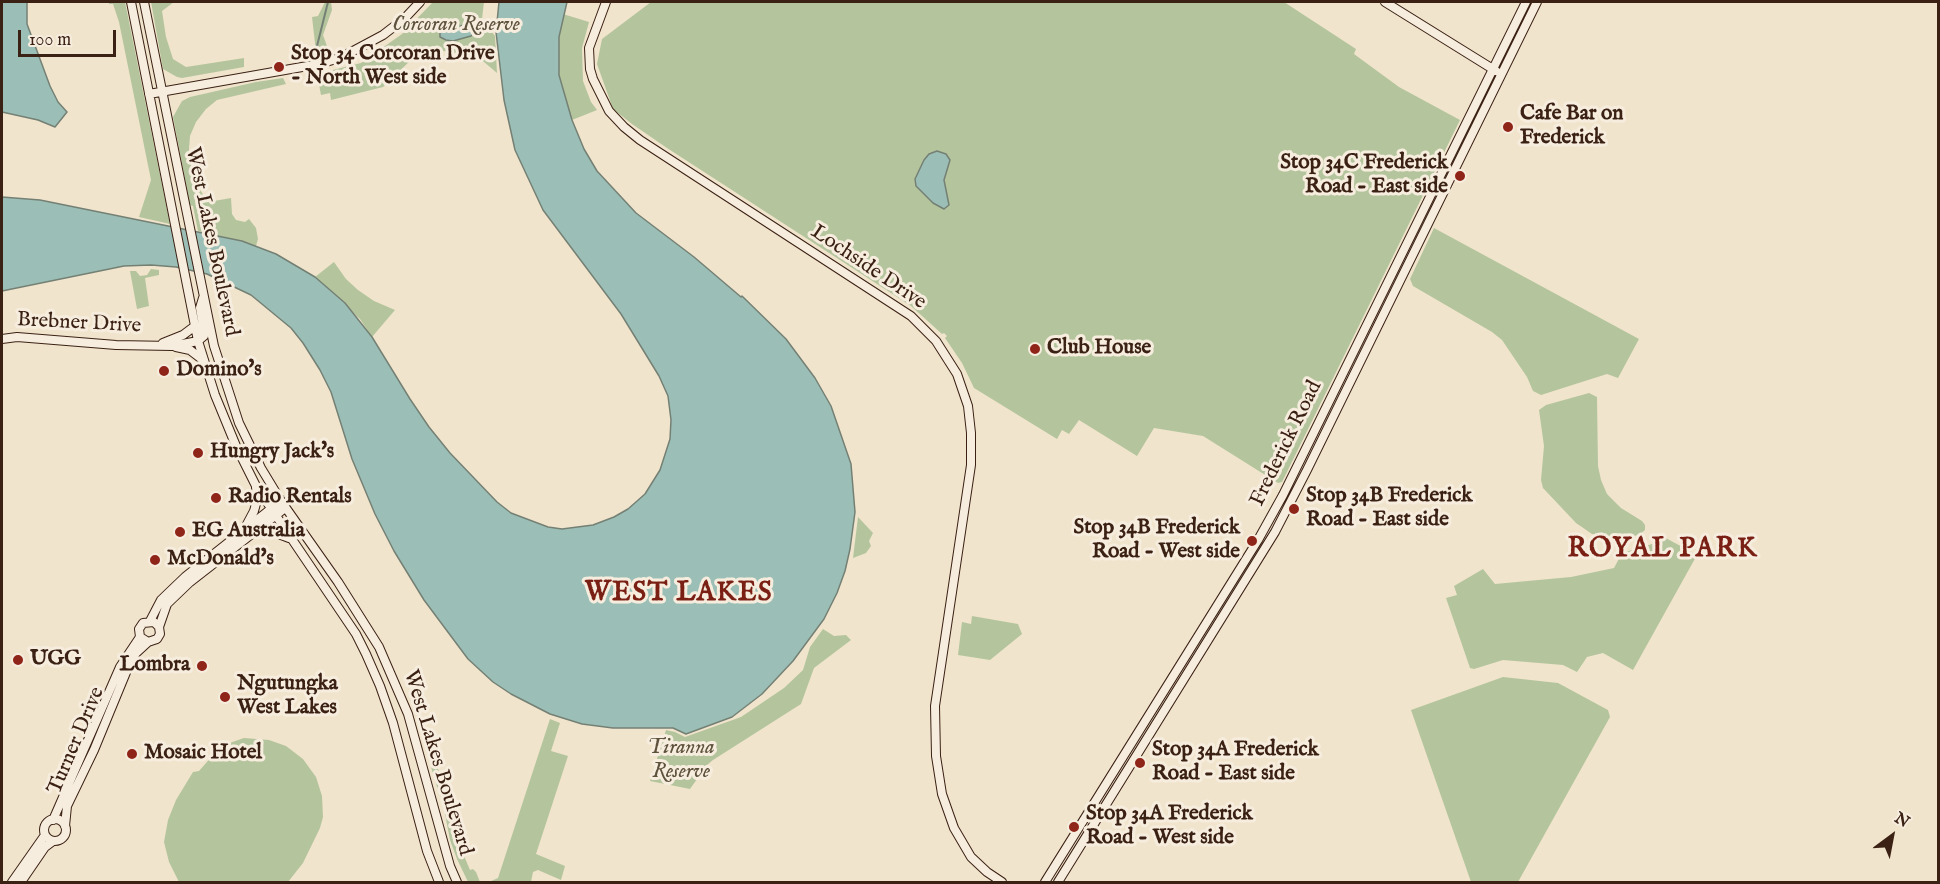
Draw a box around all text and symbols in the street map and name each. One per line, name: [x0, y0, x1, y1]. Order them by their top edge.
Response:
park label: Corcoran Reserve: [392, 13, 520, 39]
scale bar: [21, 18, 118, 56]
text: 100 m: [29, 29, 71, 52]
place label: Stop 34 Corcoran Drive - North West side: [291, 42, 495, 92]
marker: Stop 34 Corcoran Drive - North West side: [272, 60, 286, 74]
place label: Cafe Bar on Frederick: [1520, 102, 1624, 152]
marker: Cafe Bar on Frederick: [1501, 120, 1515, 134]
street label: West Lakes Boulevard: [179, 145, 243, 339]
place label: Stop 34C Frederick Road - East side: [1280, 151, 1448, 201]
marker: Stop 34C Frederick Road - East side: [1453, 169, 1467, 183]
street label: Lochside Drive: [805, 220, 931, 316]
street label: Brebner Drive: [16, 308, 142, 340]
place label: Club House: [1047, 336, 1151, 362]
marker: Club House: [1028, 342, 1042, 356]
place label: Domino's: [176, 358, 262, 384]
marker: Domino's: [157, 364, 171, 378]
street label: Frederick Road: [1246, 377, 1328, 511]
place label: Hungry Jack's: [210, 440, 334, 466]
marker: Hungry Jack's: [191, 446, 205, 460]
place label: Stop 34B Frederick Road - East side: [1306, 484, 1473, 534]
place label: Radio Rentals: [228, 485, 352, 511]
marker: Radio Rentals: [209, 491, 223, 505]
marker: Stop 34B Frederick Road - East side: [1287, 502, 1301, 516]
place label: Stop 34B Frederick Road - West side: [1073, 516, 1240, 566]
place label: EG Australia: [192, 519, 305, 545]
marker: EG Australia: [173, 525, 187, 539]
marker: Stop 34B Frederick Road - West side: [1245, 534, 1259, 548]
district label: ROYAL PARK: [1568, 534, 1758, 566]
place label: McDonald's: [167, 547, 274, 573]
marker: McDonald's: [148, 553, 162, 567]
district label: WEST LAKES: [585, 578, 773, 610]
place label: UGG: [30, 647, 81, 673]
marker: UGG: [11, 653, 25, 667]
place label: Lombra: [119, 653, 190, 679]
marker: Lombra: [195, 659, 209, 673]
street label: West Lakes Boulevard: [397, 667, 477, 859]
place label: Ngutungka West Lakes: [237, 672, 338, 722]
street label: Turner Drive: [43, 684, 111, 798]
marker: Ngutungka West Lakes: [218, 690, 232, 704]
park label: Tiranna Reserve: [647, 736, 715, 786]
place label: Stop 34A Frederick Road - East side: [1152, 738, 1319, 788]
place label: Mosaic Hotel: [144, 741, 262, 767]
marker: Mosaic Hotel: [125, 747, 139, 761]
marker: Stop 34A Frederick Road - East side: [1133, 756, 1147, 770]
place label: Stop 34A Frederick Road - West side: [1086, 802, 1253, 852]
north arrow: [1862, 806, 1922, 866]
text: N: [1890, 809, 1913, 833]
marker: Stop 34A Frederick Road - West side: [1067, 820, 1081, 834]

